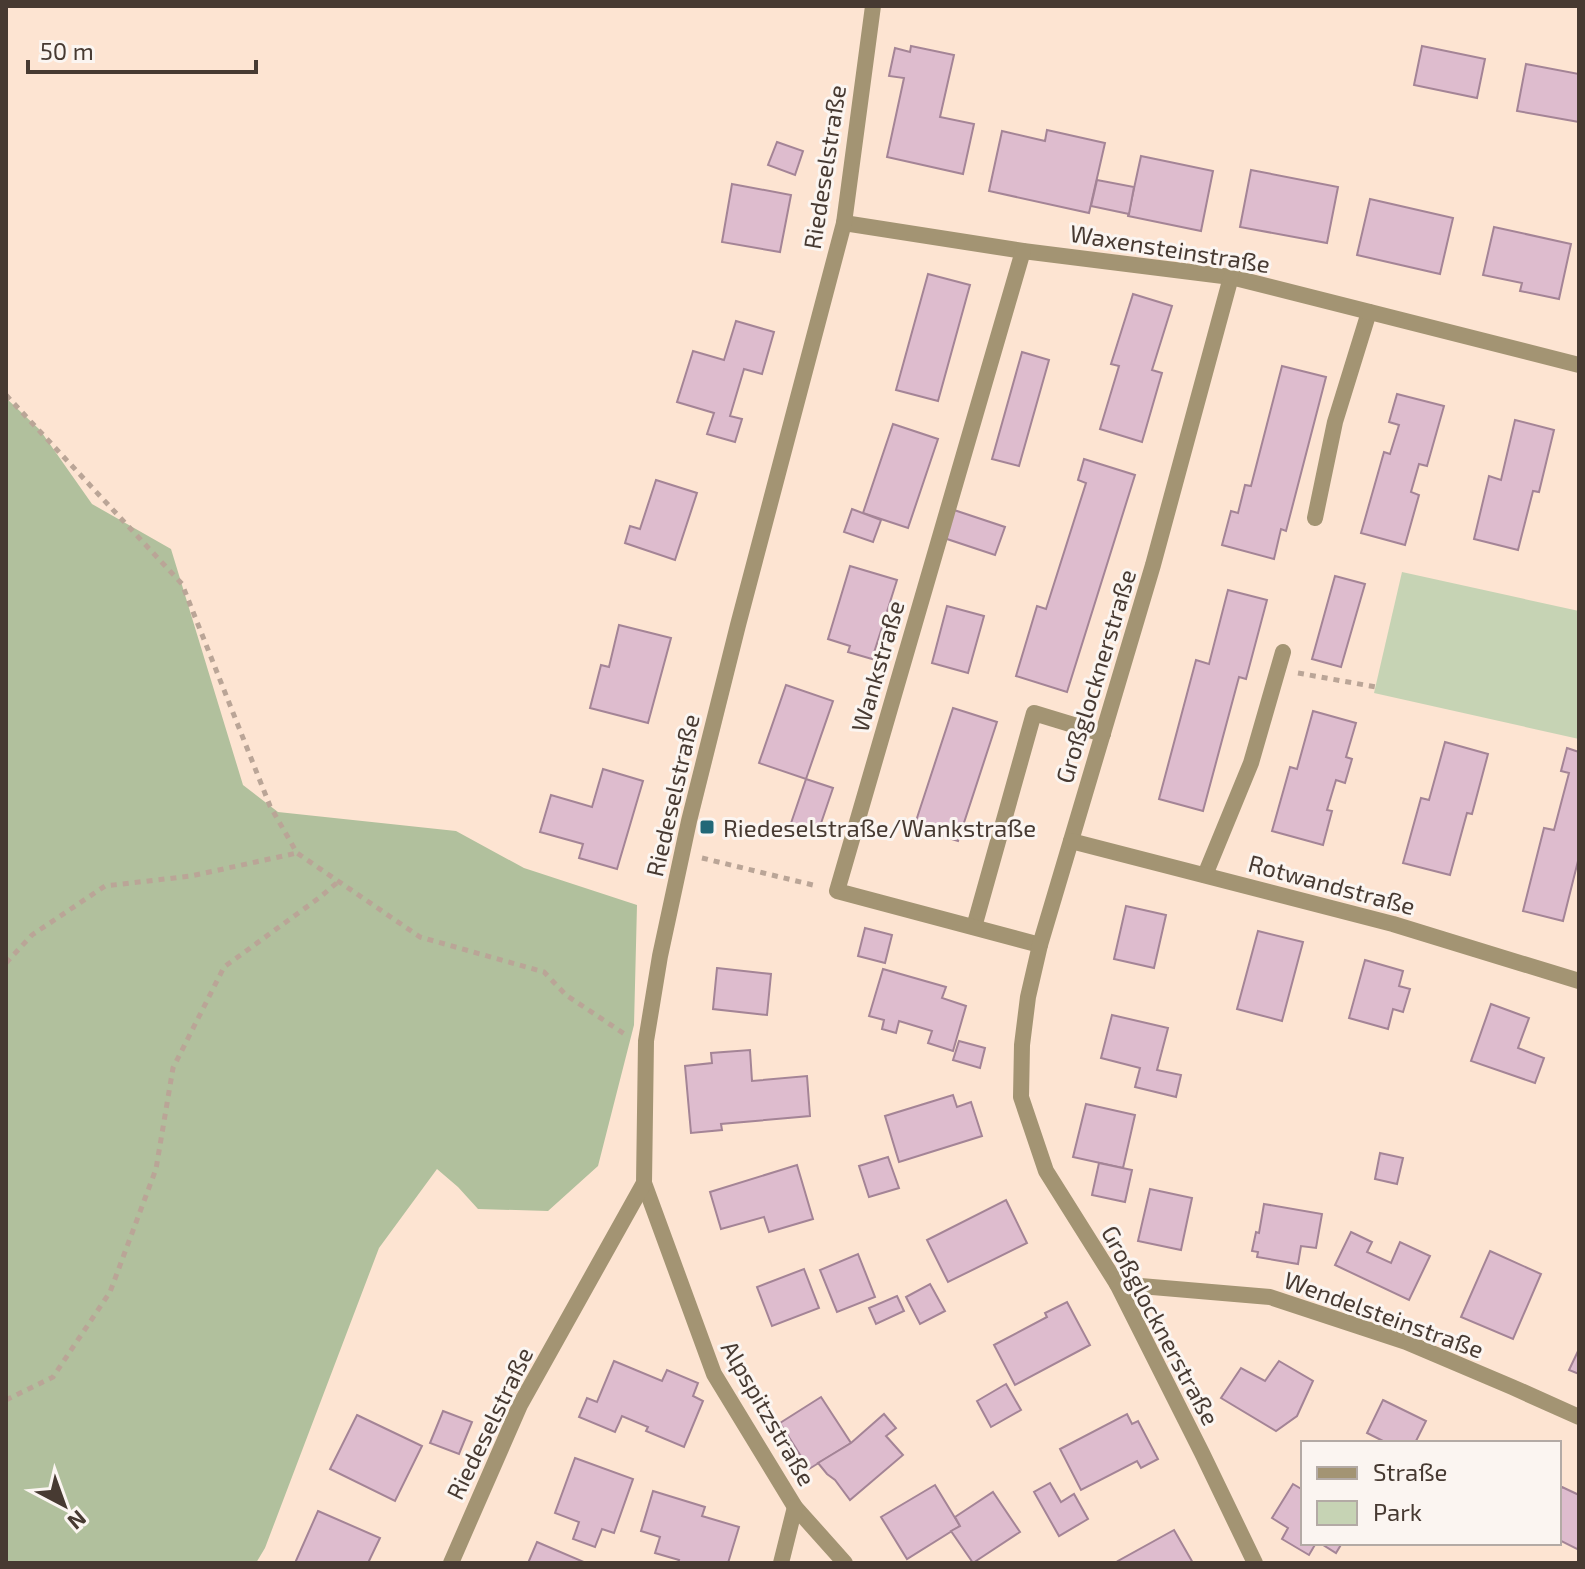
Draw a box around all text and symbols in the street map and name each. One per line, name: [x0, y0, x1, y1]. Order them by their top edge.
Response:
scale bar: [28, 24, 256, 74]
text: 50 m: [40, 36, 94, 65]
street label: Riedeselstraße: [797, 83, 851, 251]
street label: Waxensteinstraße: [1068, 218, 1272, 278]
street label: Großglocknerstraße: [1049, 566, 1141, 786]
street label: Wankstraße: [844, 597, 910, 735]
street label: Riedeselstraße: [639, 711, 705, 879]
place label: Riedeselstraße/Wankstraße: [723, 813, 1036, 842]
marker: Riedeselstraße/Wankstraße: [698, 818, 716, 836]
street label: Rotwandstraße: [1246, 848, 1418, 920]
street label: Großglocknerstraße: [1096, 1220, 1226, 1430]
street label: Wendelsteinstraße: [1280, 1264, 1488, 1364]
street label: Alpspitzstraße: [716, 1335, 822, 1491]
street label: Riedeselstraße: [440, 1342, 538, 1504]
legend: [1301, 1441, 1561, 1545]
text: Straße: [1373, 1457, 1447, 1486]
north arrow: [24, 1465, 104, 1545]
text: Park: [1373, 1497, 1422, 1526]
text: N: [63, 1506, 92, 1536]

